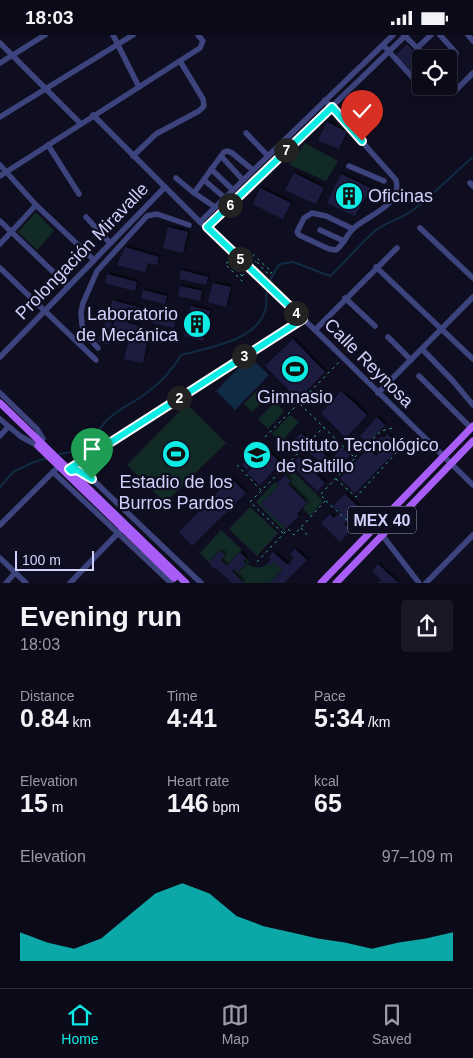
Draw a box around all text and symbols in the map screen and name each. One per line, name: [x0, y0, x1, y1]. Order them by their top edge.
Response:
text: 18:03: [25, 7, 74, 28]
map controls: [412, 50, 457, 95]
button: locate: [412, 50, 457, 95]
pin: [341, 90, 383, 141]
icon: check: [348, 97, 376, 125]
pin: 7: [274, 137, 298, 163]
text: 7: [283, 142, 290, 158]
street label: Prolongación Miravalle: [12, 179, 152, 323]
building icon: Oficinas: [334, 181, 364, 211]
place label: Oficinas: [368, 186, 433, 206]
pin: 6: [218, 193, 242, 217]
text: 6: [227, 197, 234, 213]
pin: 5: [228, 247, 252, 271]
text: 5: [237, 251, 244, 267]
pin: 4: [284, 301, 308, 325]
place label: Laboratorio de Mecánica: [76, 304, 179, 345]
text: 4: [293, 305, 300, 321]
building icon: Laboratorio de Mecánica: [182, 309, 212, 339]
street label: Calle Reynosa: [321, 315, 418, 412]
pin: 3: [232, 343, 256, 369]
text: 3: [241, 348, 248, 364]
sports icon: Gimnasio: [280, 354, 310, 384]
pin: 2: [166, 385, 192, 411]
place label: Gimnasio: [257, 387, 333, 407]
text: 2: [176, 390, 183, 406]
pin: [71, 428, 113, 479]
icon: arrive: [78, 435, 106, 463]
place label: Instituto Tecnológico de Saltillo: [276, 435, 439, 476]
sports icon: Estadio de los Burros Pardos: [161, 439, 191, 469]
school or university icon: Instituto Tecnológico de Saltillo: [242, 440, 272, 470]
place label: Estadio de los Burros Pardos: [118, 472, 234, 513]
road number: MEX 40: [348, 507, 416, 533]
scale bar: [15, 548, 94, 571]
text: 100 m: [22, 552, 61, 568]
button: share: [401, 600, 453, 652]
text: Evening run: [20, 601, 182, 632]
text: 18:03: [20, 636, 60, 653]
text: Distance: [20, 688, 74, 704]
text: Time: [167, 688, 198, 704]
text: Pace: [314, 688, 346, 704]
text: 0.84: [20, 704, 69, 732]
text: 4:41: [167, 704, 217, 732]
text: 5:34: [314, 704, 364, 732]
text: km: [69, 714, 91, 730]
text: /km: [364, 714, 391, 730]
text: Elevation: [20, 773, 78, 789]
text: Heart rate: [167, 773, 229, 789]
text: kcal: [314, 773, 339, 789]
text: 15: [20, 789, 48, 817]
text: 146: [167, 789, 209, 817]
text: 65: [314, 789, 342, 817]
text: m: [48, 799, 63, 815]
text: bpm: [209, 799, 240, 815]
text: Elevation: [20, 848, 86, 865]
text: 97–109 m: [382, 848, 453, 865]
tab: Home: [61, 1001, 99, 1047]
tab: Map: [221, 1001, 249, 1047]
tab: Saved: [372, 1001, 412, 1047]

